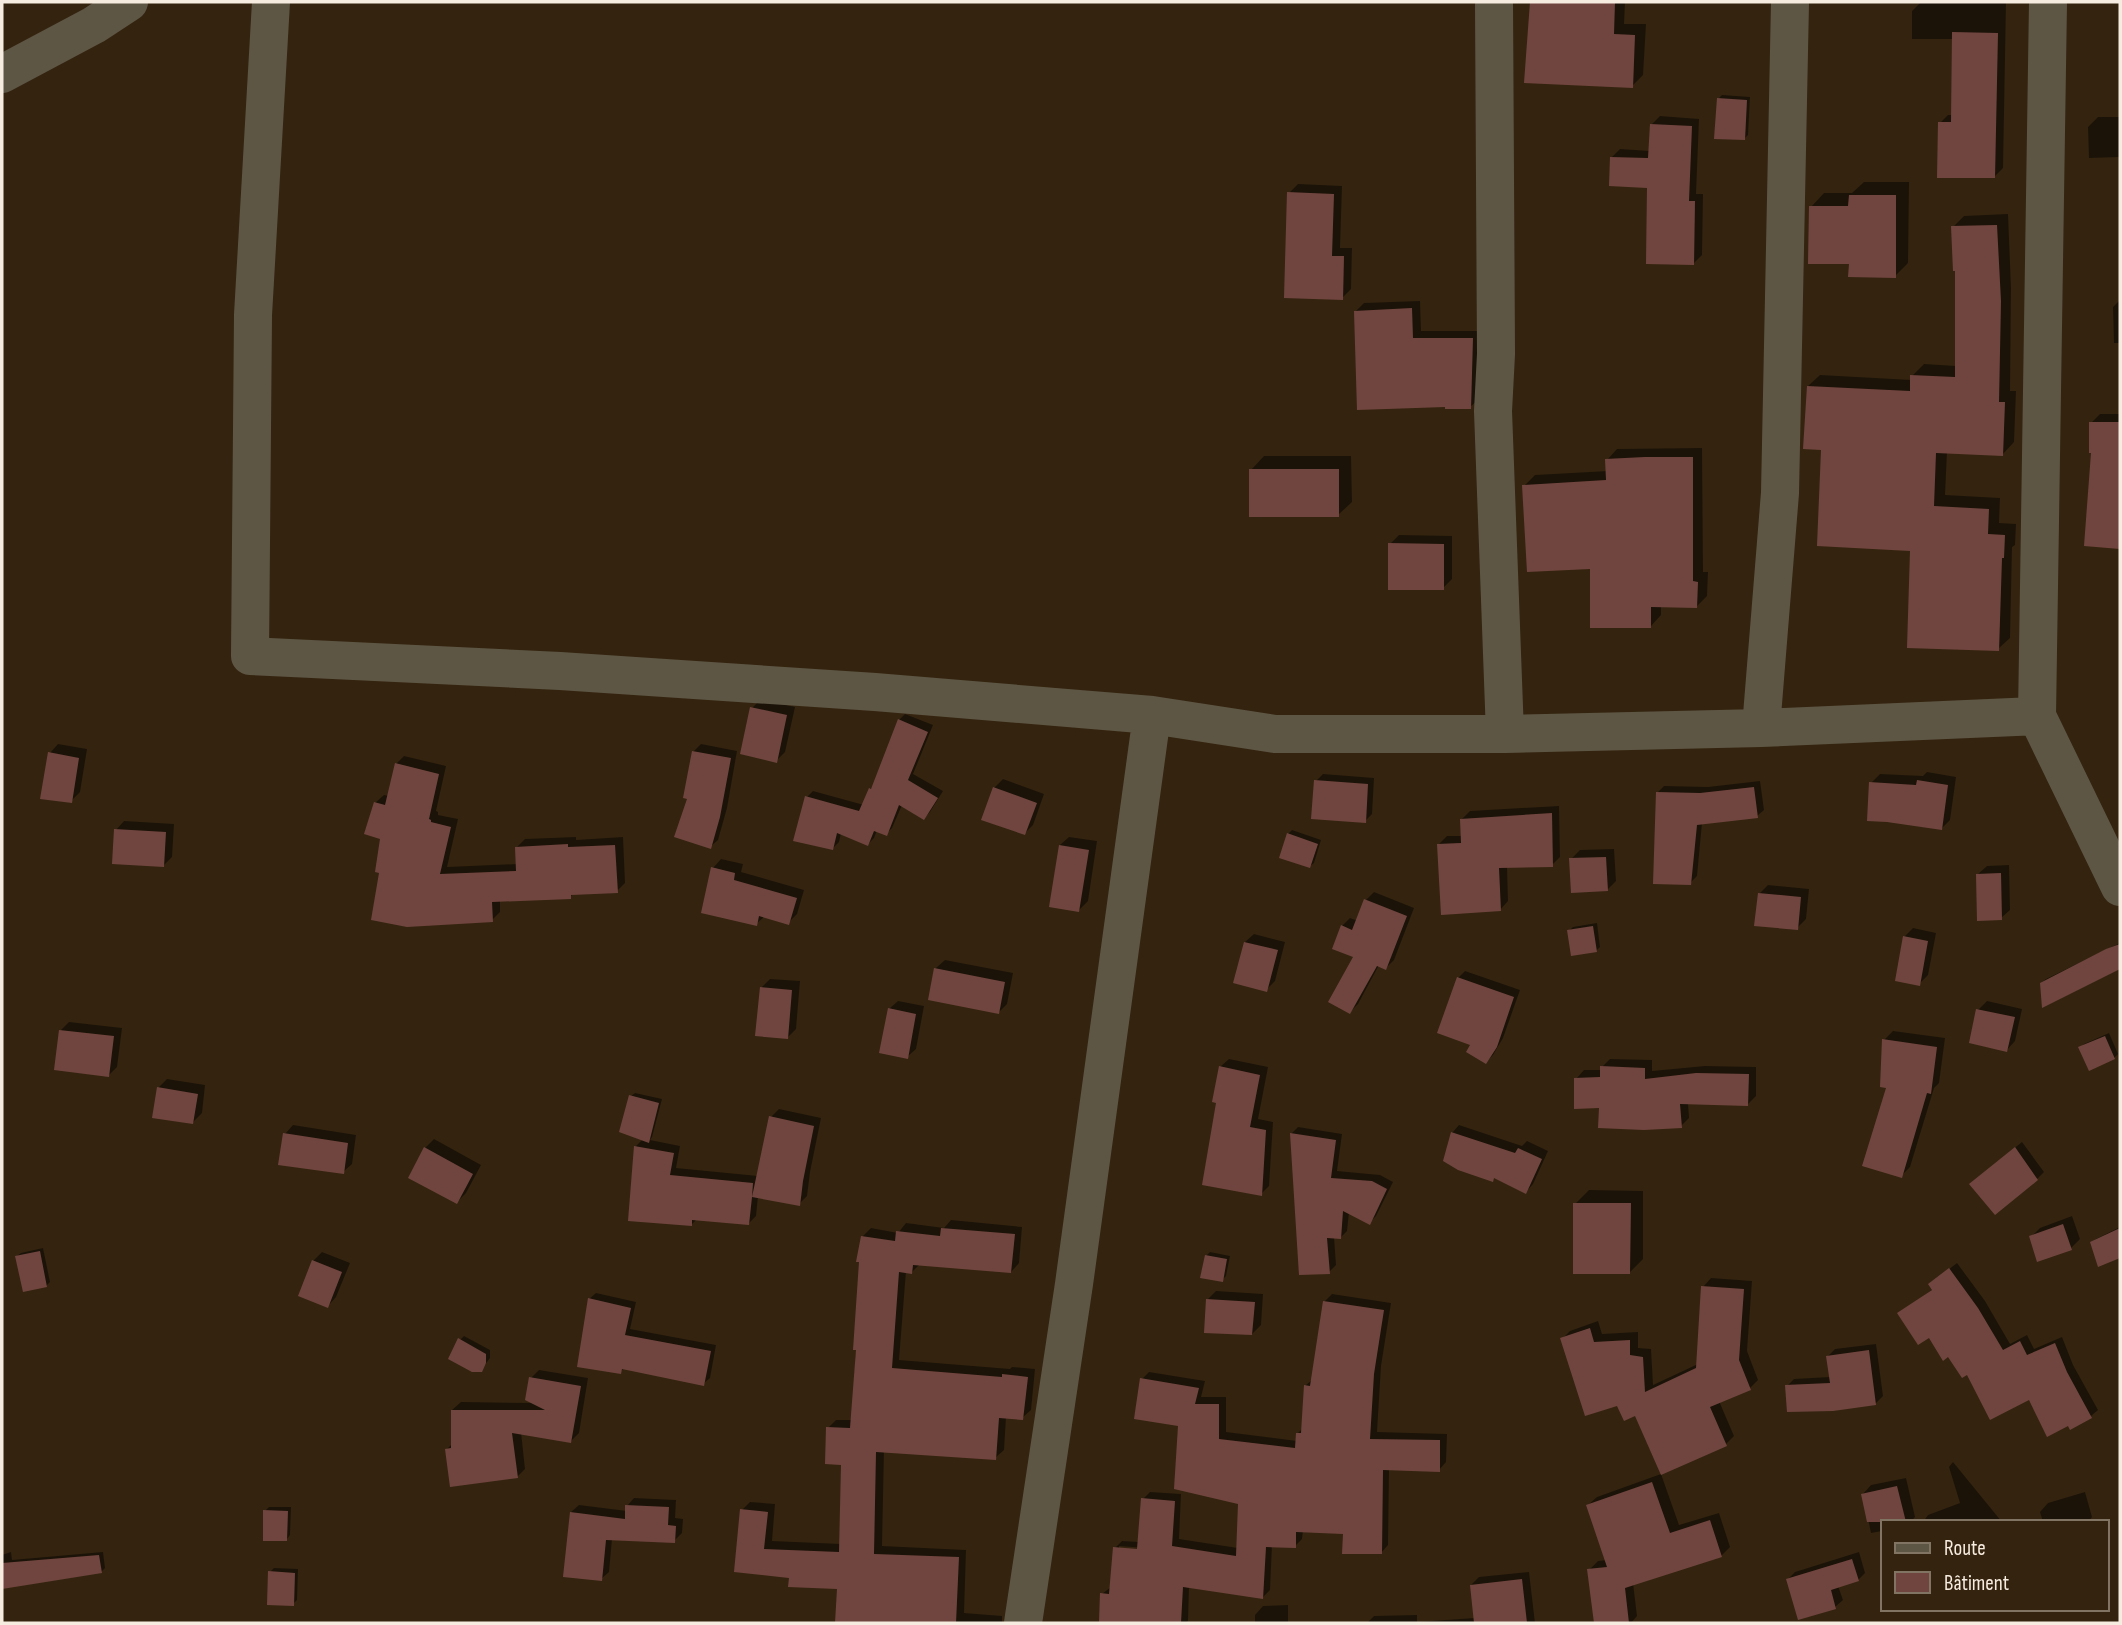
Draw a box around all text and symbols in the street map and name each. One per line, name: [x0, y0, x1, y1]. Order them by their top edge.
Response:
legend: [1881, 1520, 2108, 1611]
text: Route: [1944, 1536, 1986, 1561]
text: Bâtiment: [1944, 1571, 2009, 1596]

